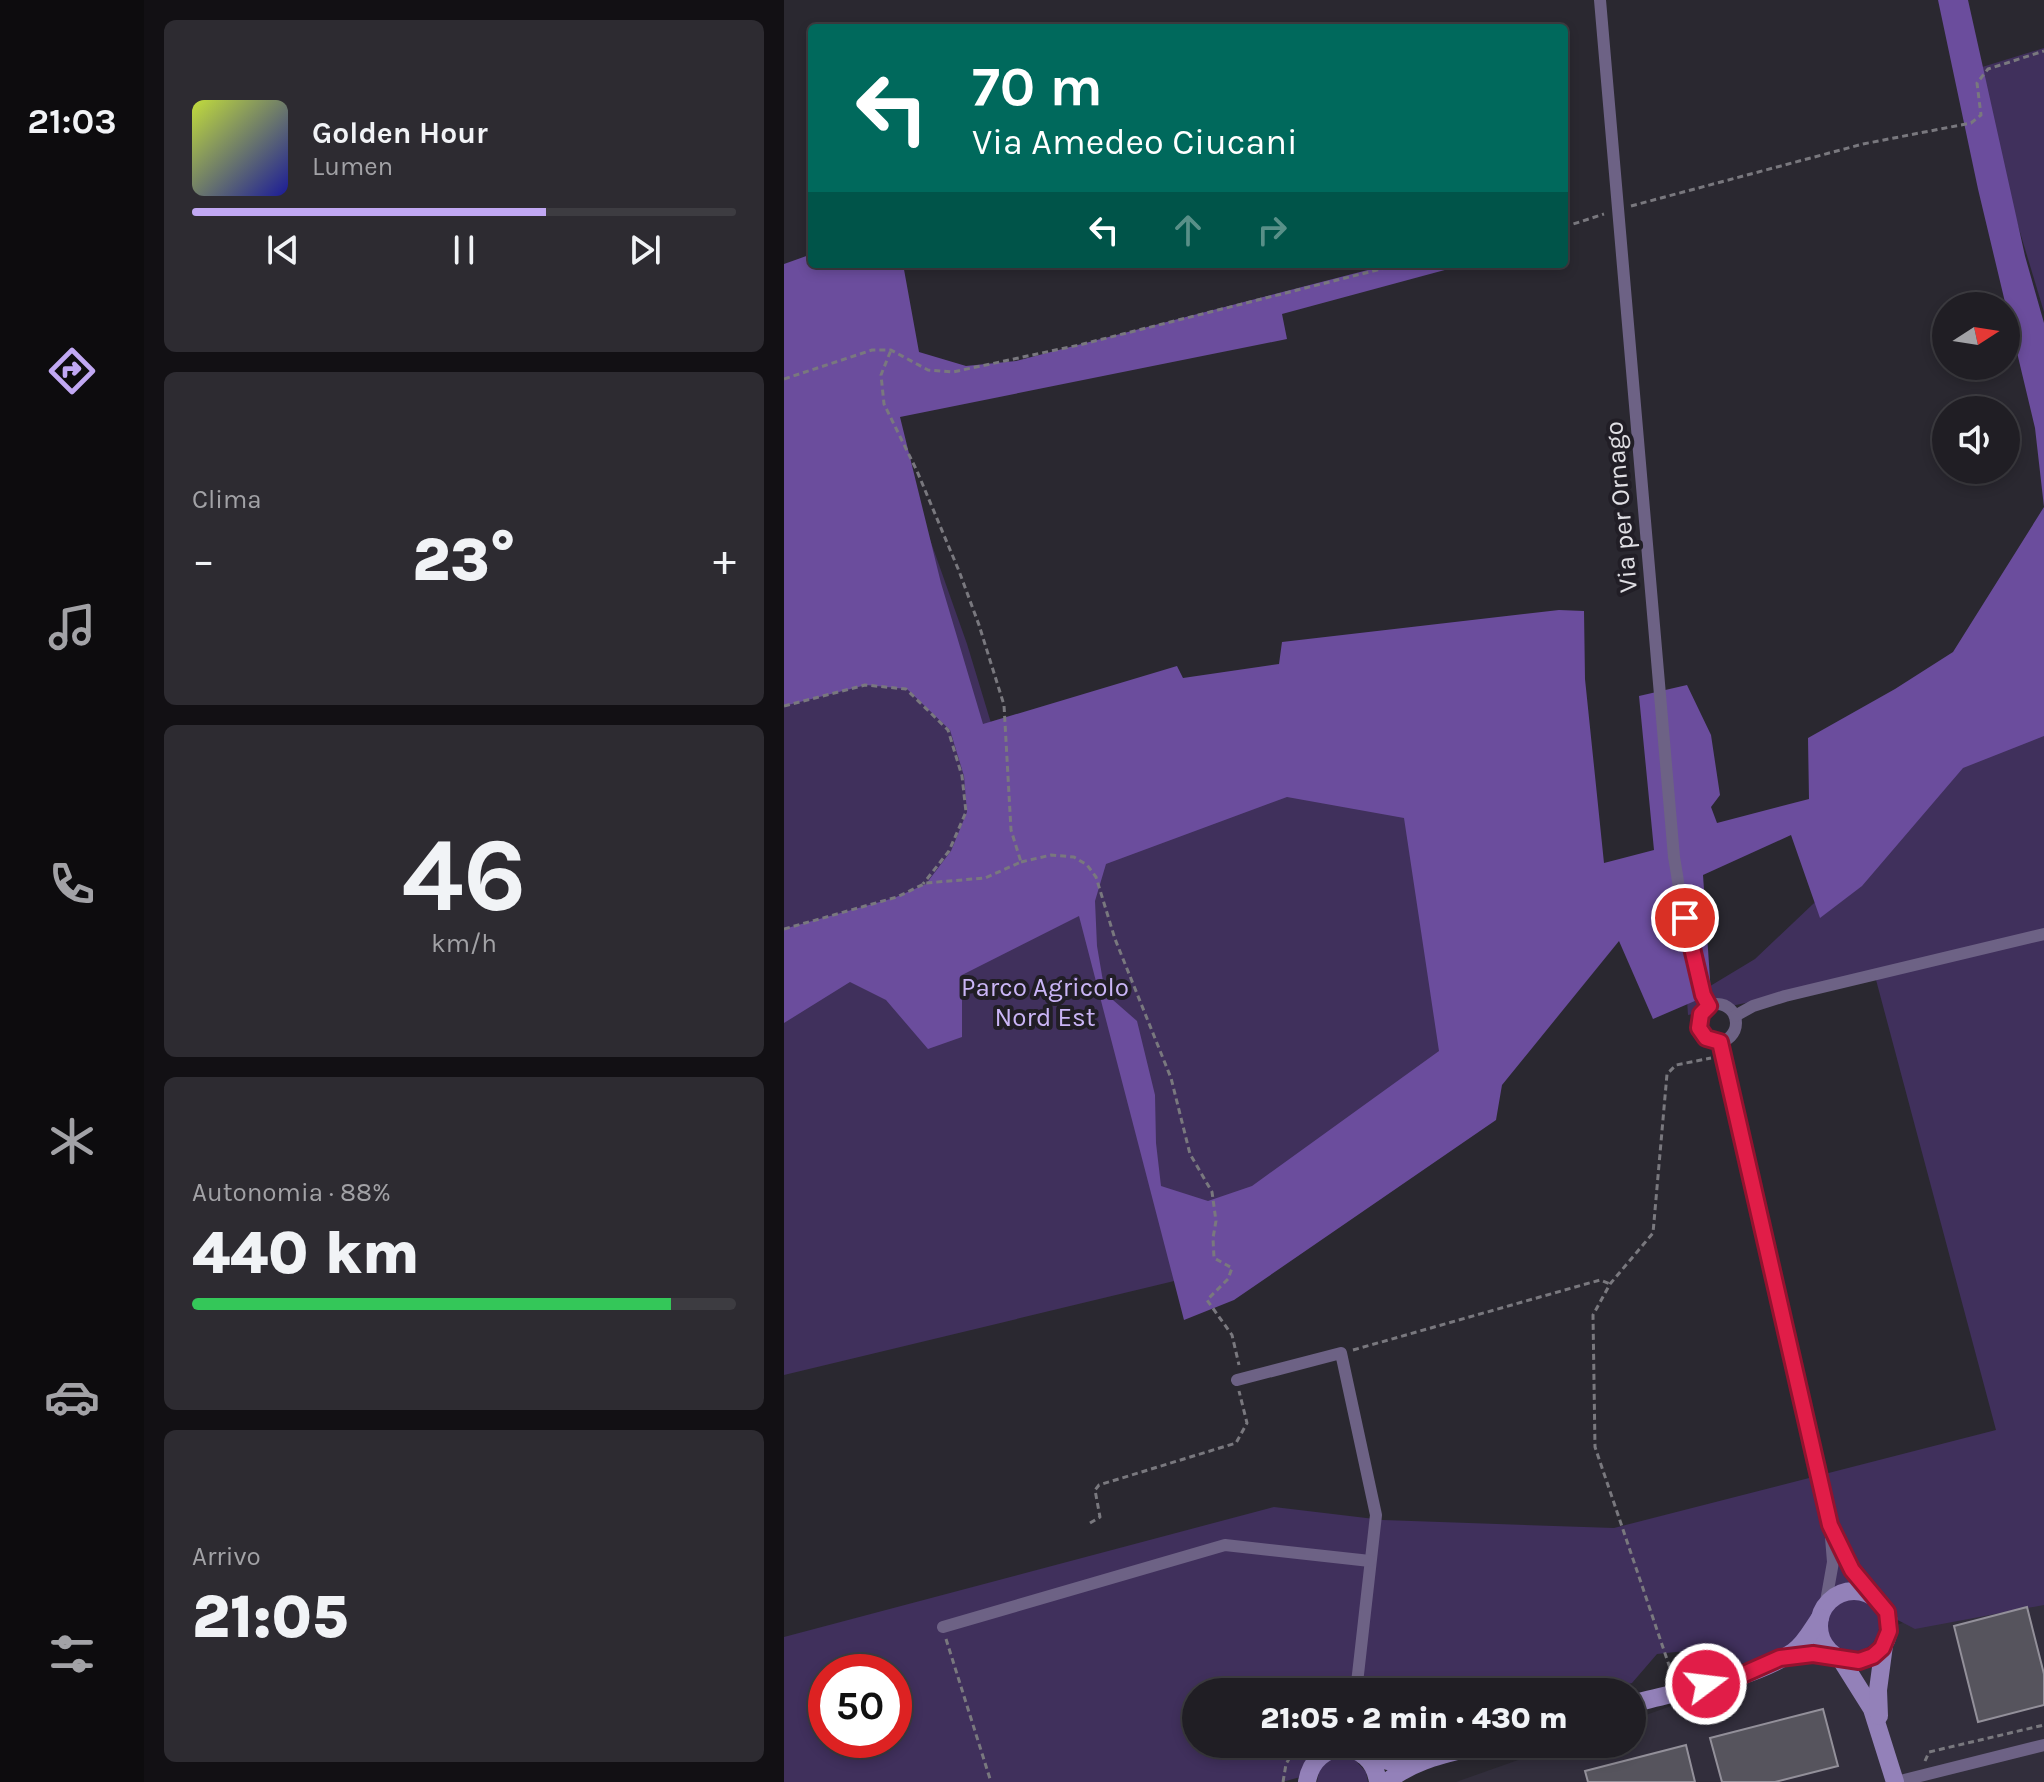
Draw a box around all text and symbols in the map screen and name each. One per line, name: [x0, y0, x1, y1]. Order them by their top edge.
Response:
text: 70 m: [972, 54, 1103, 119]
icon: left: [840, 56, 944, 160]
text: 21:03: [27, 100, 117, 142]
text: Golden Hour: [312, 115, 488, 151]
text: Via Amedeo Ciucani: [972, 121, 1298, 163]
text: Lumen: [312, 151, 393, 182]
icon: left: [1082, 208, 1126, 252]
icon: ahead: [1166, 208, 1210, 252]
icon: right: [1250, 208, 1294, 252]
icon: previous: [261, 228, 305, 272]
icon: pause: [442, 228, 486, 272]
icon: next: [623, 228, 667, 272]
north arrow: [1932, 292, 2020, 380]
map controls: [1932, 292, 2020, 484]
icon: directions: [44, 343, 100, 399]
button: sound: [1932, 396, 2020, 484]
street label: Via per Ornago: [1598, 420, 1644, 594]
text: Clima: [192, 484, 262, 515]
text: 23°: [412, 525, 516, 595]
text: −: [192, 535, 215, 586]
text: +: [713, 535, 736, 586]
icon: music: [44, 599, 100, 655]
text: 46: [401, 815, 527, 936]
icon: phone: [44, 856, 100, 912]
pin: [1651, 884, 1719, 952]
icon: arrive: [1663, 896, 1707, 940]
text: km/h: [431, 928, 497, 959]
park label: Parco Agricolo Nord Est: [961, 972, 1129, 1033]
icon: climate: [44, 1113, 100, 1169]
text: Autonomia · 88%: [192, 1177, 391, 1208]
text: 440 km: [192, 1218, 420, 1288]
icon: car: [44, 1369, 100, 1425]
text: Arrivo: [192, 1541, 261, 1572]
text: 21:05: [192, 1582, 348, 1652]
icon: filters: [44, 1626, 100, 1682]
position arrow: [1664, 1642, 1748, 1726]
speed limit sign: 50: [808, 1654, 912, 1758]
text: 21:05 · 2 min · 430 m: [1260, 1700, 1568, 1736]

